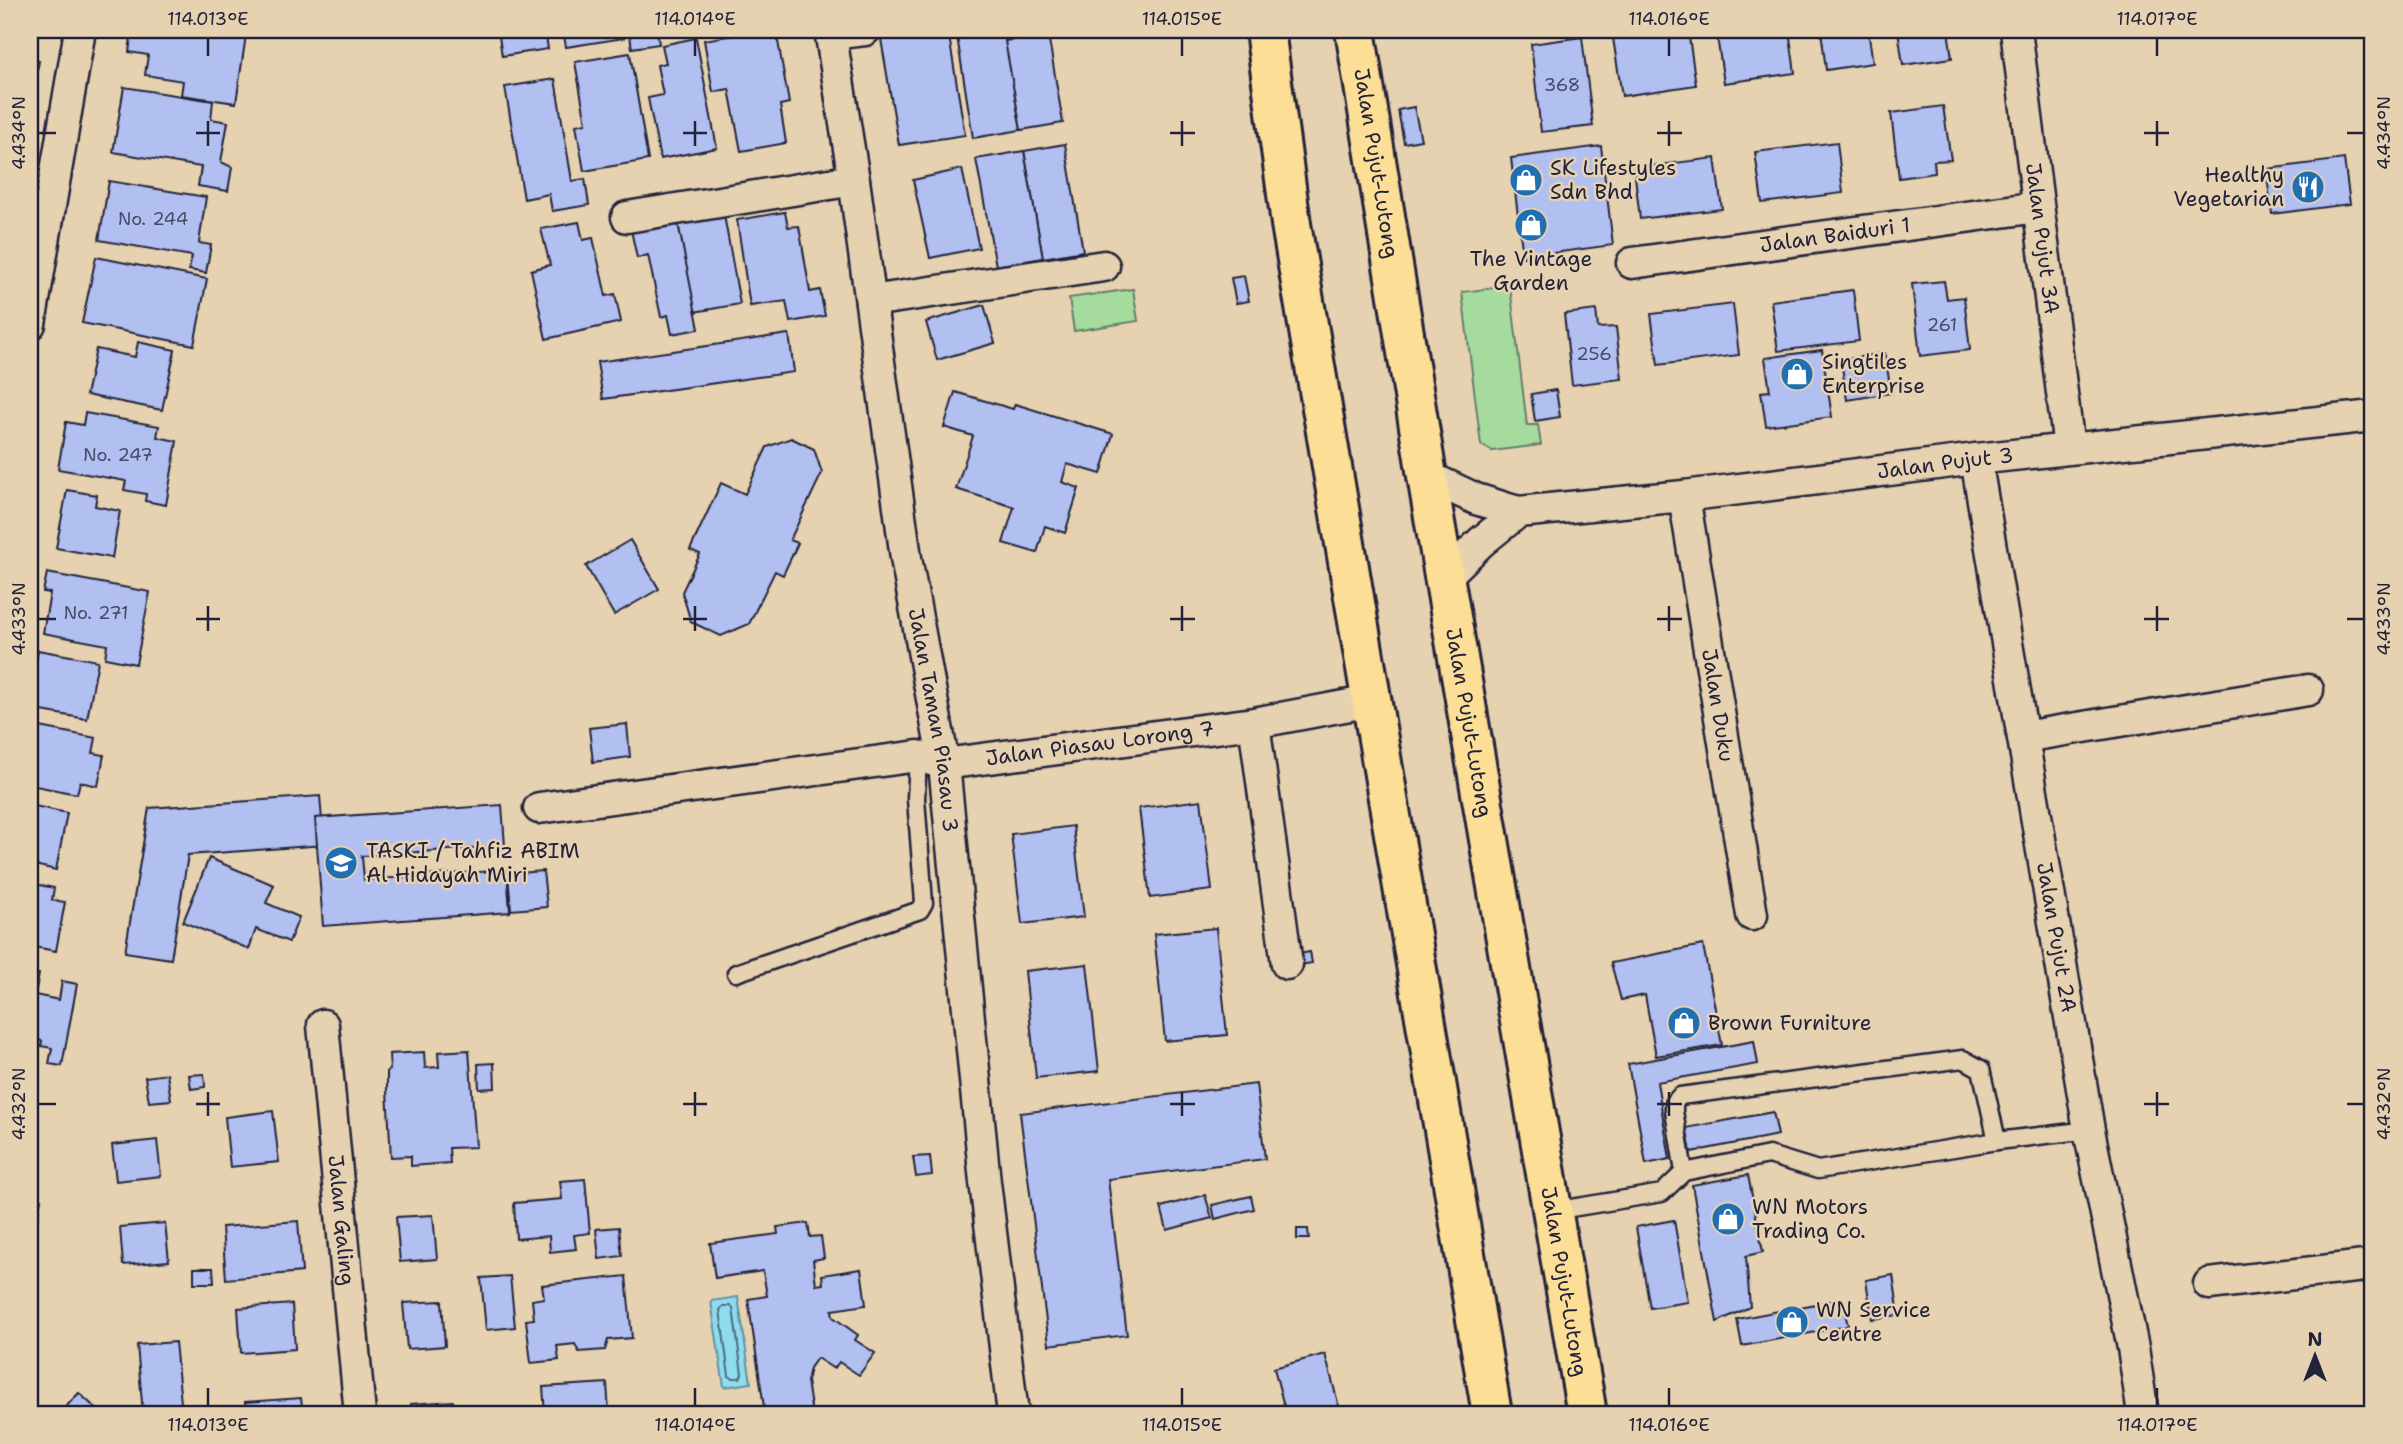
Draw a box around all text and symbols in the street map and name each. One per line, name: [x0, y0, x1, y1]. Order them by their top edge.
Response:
text: 114.013°E: [167, 7, 249, 31]
text: 114.014°E: [654, 7, 736, 31]
text: 114.015°E: [1142, 7, 1222, 31]
text: 114.016°E: [1628, 7, 1710, 31]
text: 114.017°E: [2116, 7, 2198, 31]
street label: Jalan Pujut-Lutong: [1347, 66, 1406, 260]
house number: 368: [1544, 73, 1580, 97]
text: 4.434°N: [7, 96, 31, 170]
text: 4.434°N: [2372, 96, 2396, 170]
place label: SK Lifestyles Sdn Bhd: [1550, 154, 1676, 206]
shop icon: SK Lifestyles Sdn Bhd: [1507, 161, 1545, 199]
street label: Jalan Pujut 3A: [2019, 161, 2066, 316]
place label: Healthy Vegetarian: [2173, 161, 2284, 213]
restaurant icon: Healthy Vegetarian: [2289, 168, 2327, 206]
shop icon: The Vintage Garden: [1512, 206, 1550, 244]
house number: No. 244: [118, 207, 188, 231]
street label: Jalan Baiduri 1: [1758, 211, 1912, 259]
place label: The Vintage Garden: [1470, 245, 1592, 297]
house number: 261: [1927, 313, 1957, 337]
house number: 256: [1576, 342, 1612, 366]
place label: Singtiles Enterprise: [1822, 348, 1925, 400]
shop icon: Singtiles Enterprise: [1778, 355, 1816, 393]
street label: Jalan Pujut 3: [1875, 441, 2015, 485]
house number: No. 247: [83, 443, 153, 467]
text: 4.433°N: [7, 582, 31, 656]
text: 4.433°N: [2372, 582, 2396, 656]
house number: No. 271: [64, 601, 128, 625]
street label: Jalan Taman Piasau 3: [901, 606, 965, 834]
street label: Jalan Pujut-Lutong: [1439, 626, 1499, 820]
street label: Jalan Duku: [1695, 647, 1741, 764]
street label: Jalan Piasau Lorong 7: [984, 714, 1216, 772]
place label: TASKI / Tahfiz ABIM Al Hidayah Miri: [366, 837, 580, 889]
school or university icon: TASKI / Tahfiz ABIM Al Hidayah Miri: [322, 844, 360, 882]
street label: Jalan Pujut 2A: [2030, 860, 2083, 1014]
shop icon: Brown Furniture: [1665, 1004, 1703, 1042]
place label: Brown Furniture: [1708, 1009, 1872, 1037]
text: 4.432°N: [7, 1067, 31, 1141]
text: 4.432°N: [2372, 1067, 2396, 1141]
street label: Jalan Galing: [321, 1154, 362, 1287]
street label: Jalan Pujut-Lutong: [1534, 1185, 1594, 1379]
place label: WN Motors Trading Co.: [1752, 1193, 1868, 1245]
shop icon: WN Motors Trading Co.: [1709, 1200, 1747, 1238]
place label: WN Service Centre: [1816, 1296, 1931, 1348]
shop icon: WN Service Centre: [1773, 1303, 1811, 1341]
north arrow: [2280, 1322, 2350, 1392]
text: N: [2307, 1327, 2323, 1352]
text: 114.013°E: [167, 1413, 249, 1437]
text: 114.014°E: [654, 1413, 736, 1437]
text: 114.015°E: [1142, 1413, 1222, 1437]
text: 114.016°E: [1628, 1413, 1710, 1437]
text: 114.017°E: [2116, 1413, 2198, 1437]

